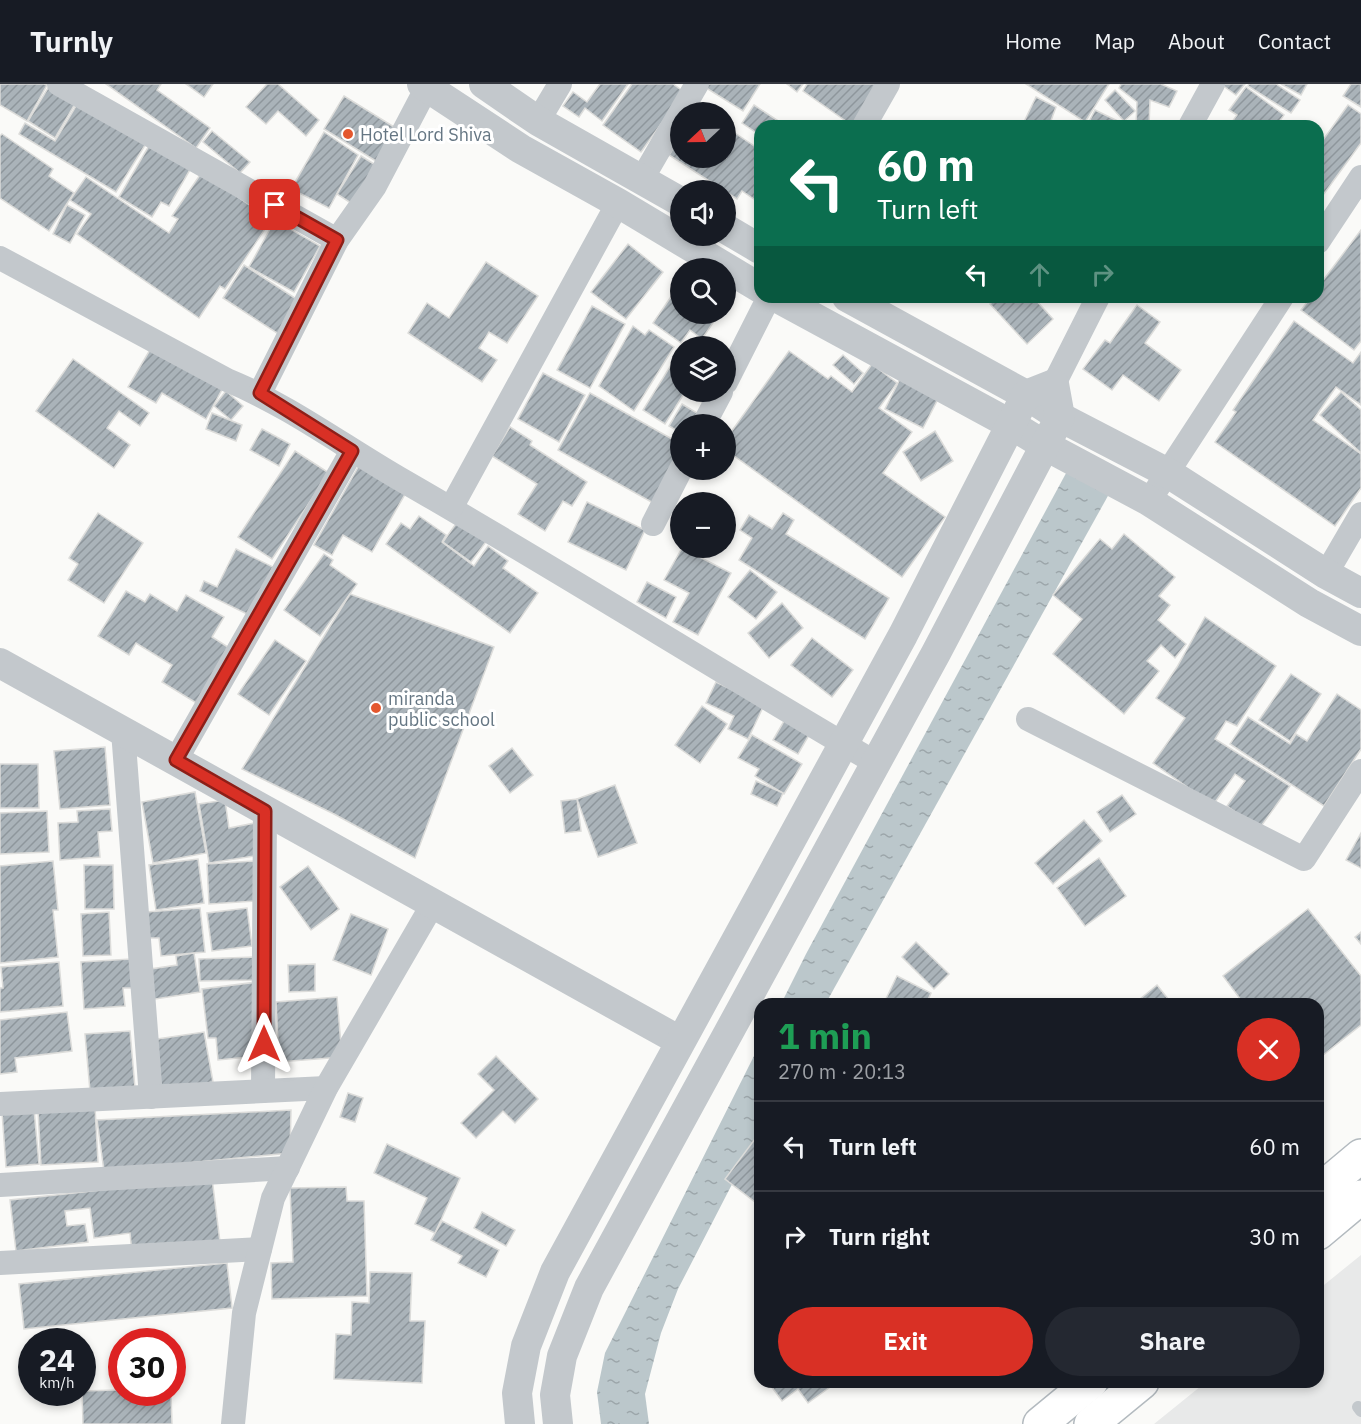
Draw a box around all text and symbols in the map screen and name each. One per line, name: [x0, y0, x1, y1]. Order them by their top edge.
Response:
text: Turnly: [30, 23, 113, 60]
text: Home: [1005, 27, 1062, 55]
text: Map: [1095, 27, 1135, 55]
text: About: [1168, 27, 1225, 55]
text: Contact: [1258, 27, 1331, 55]
north arrow: [670, 102, 736, 168]
map controls: [670, 102, 736, 558]
place label: Hotel Lord Shiva: [360, 123, 492, 146]
marker: Hotel Lord Shiva: [341, 127, 355, 141]
text: 60 m: [877, 138, 975, 193]
icon: left: [778, 144, 856, 222]
pin: [249, 179, 300, 230]
button: sound: [670, 180, 736, 246]
icon: arrive: [258, 188, 291, 221]
text: Turn left: [877, 191, 978, 226]
button: search: [670, 258, 736, 324]
icon: left: [960, 258, 993, 291]
icon: ahead: [1023, 258, 1056, 291]
icon: right: [1086, 258, 1119, 291]
button: layers: [670, 336, 736, 402]
button: +: [670, 414, 736, 480]
button: −: [670, 492, 736, 558]
place label: miranda public school: [388, 687, 495, 731]
marker: miranda public school: [369, 701, 383, 715]
position arrow: [232, 1012, 296, 1076]
text: 1 min: [778, 1012, 872, 1059]
button: close: [1237, 1018, 1300, 1081]
text: 270 m · 20:13: [778, 1058, 906, 1085]
icon: left: [778, 1130, 811, 1163]
text: Turn left: [829, 1132, 917, 1161]
text: 60 m: [1249, 1132, 1300, 1161]
icon: right: [778, 1220, 811, 1253]
text: Turn right: [829, 1222, 930, 1251]
text: 30 m: [1249, 1222, 1300, 1251]
button: Exit: [778, 1307, 1033, 1376]
button: Share: [1045, 1307, 1300, 1376]
speed limit sign: 30: [108, 1328, 186, 1406]
text: 24: [39, 1340, 75, 1379]
text: km/h: [39, 1373, 75, 1392]

